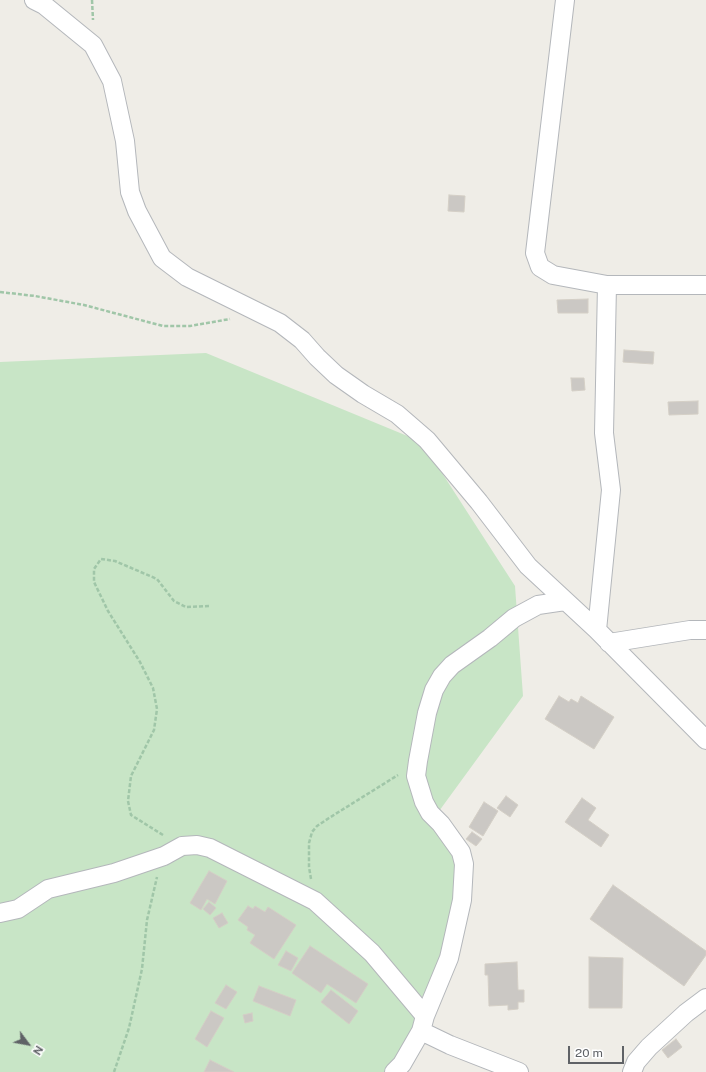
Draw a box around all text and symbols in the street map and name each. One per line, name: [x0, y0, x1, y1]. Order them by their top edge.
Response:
north arrow: [8, 1024, 48, 1064]
scale bar: [570, 1038, 626, 1064]
text: N: [31, 1044, 46, 1057]
text: 20 m: [575, 1046, 603, 1060]

